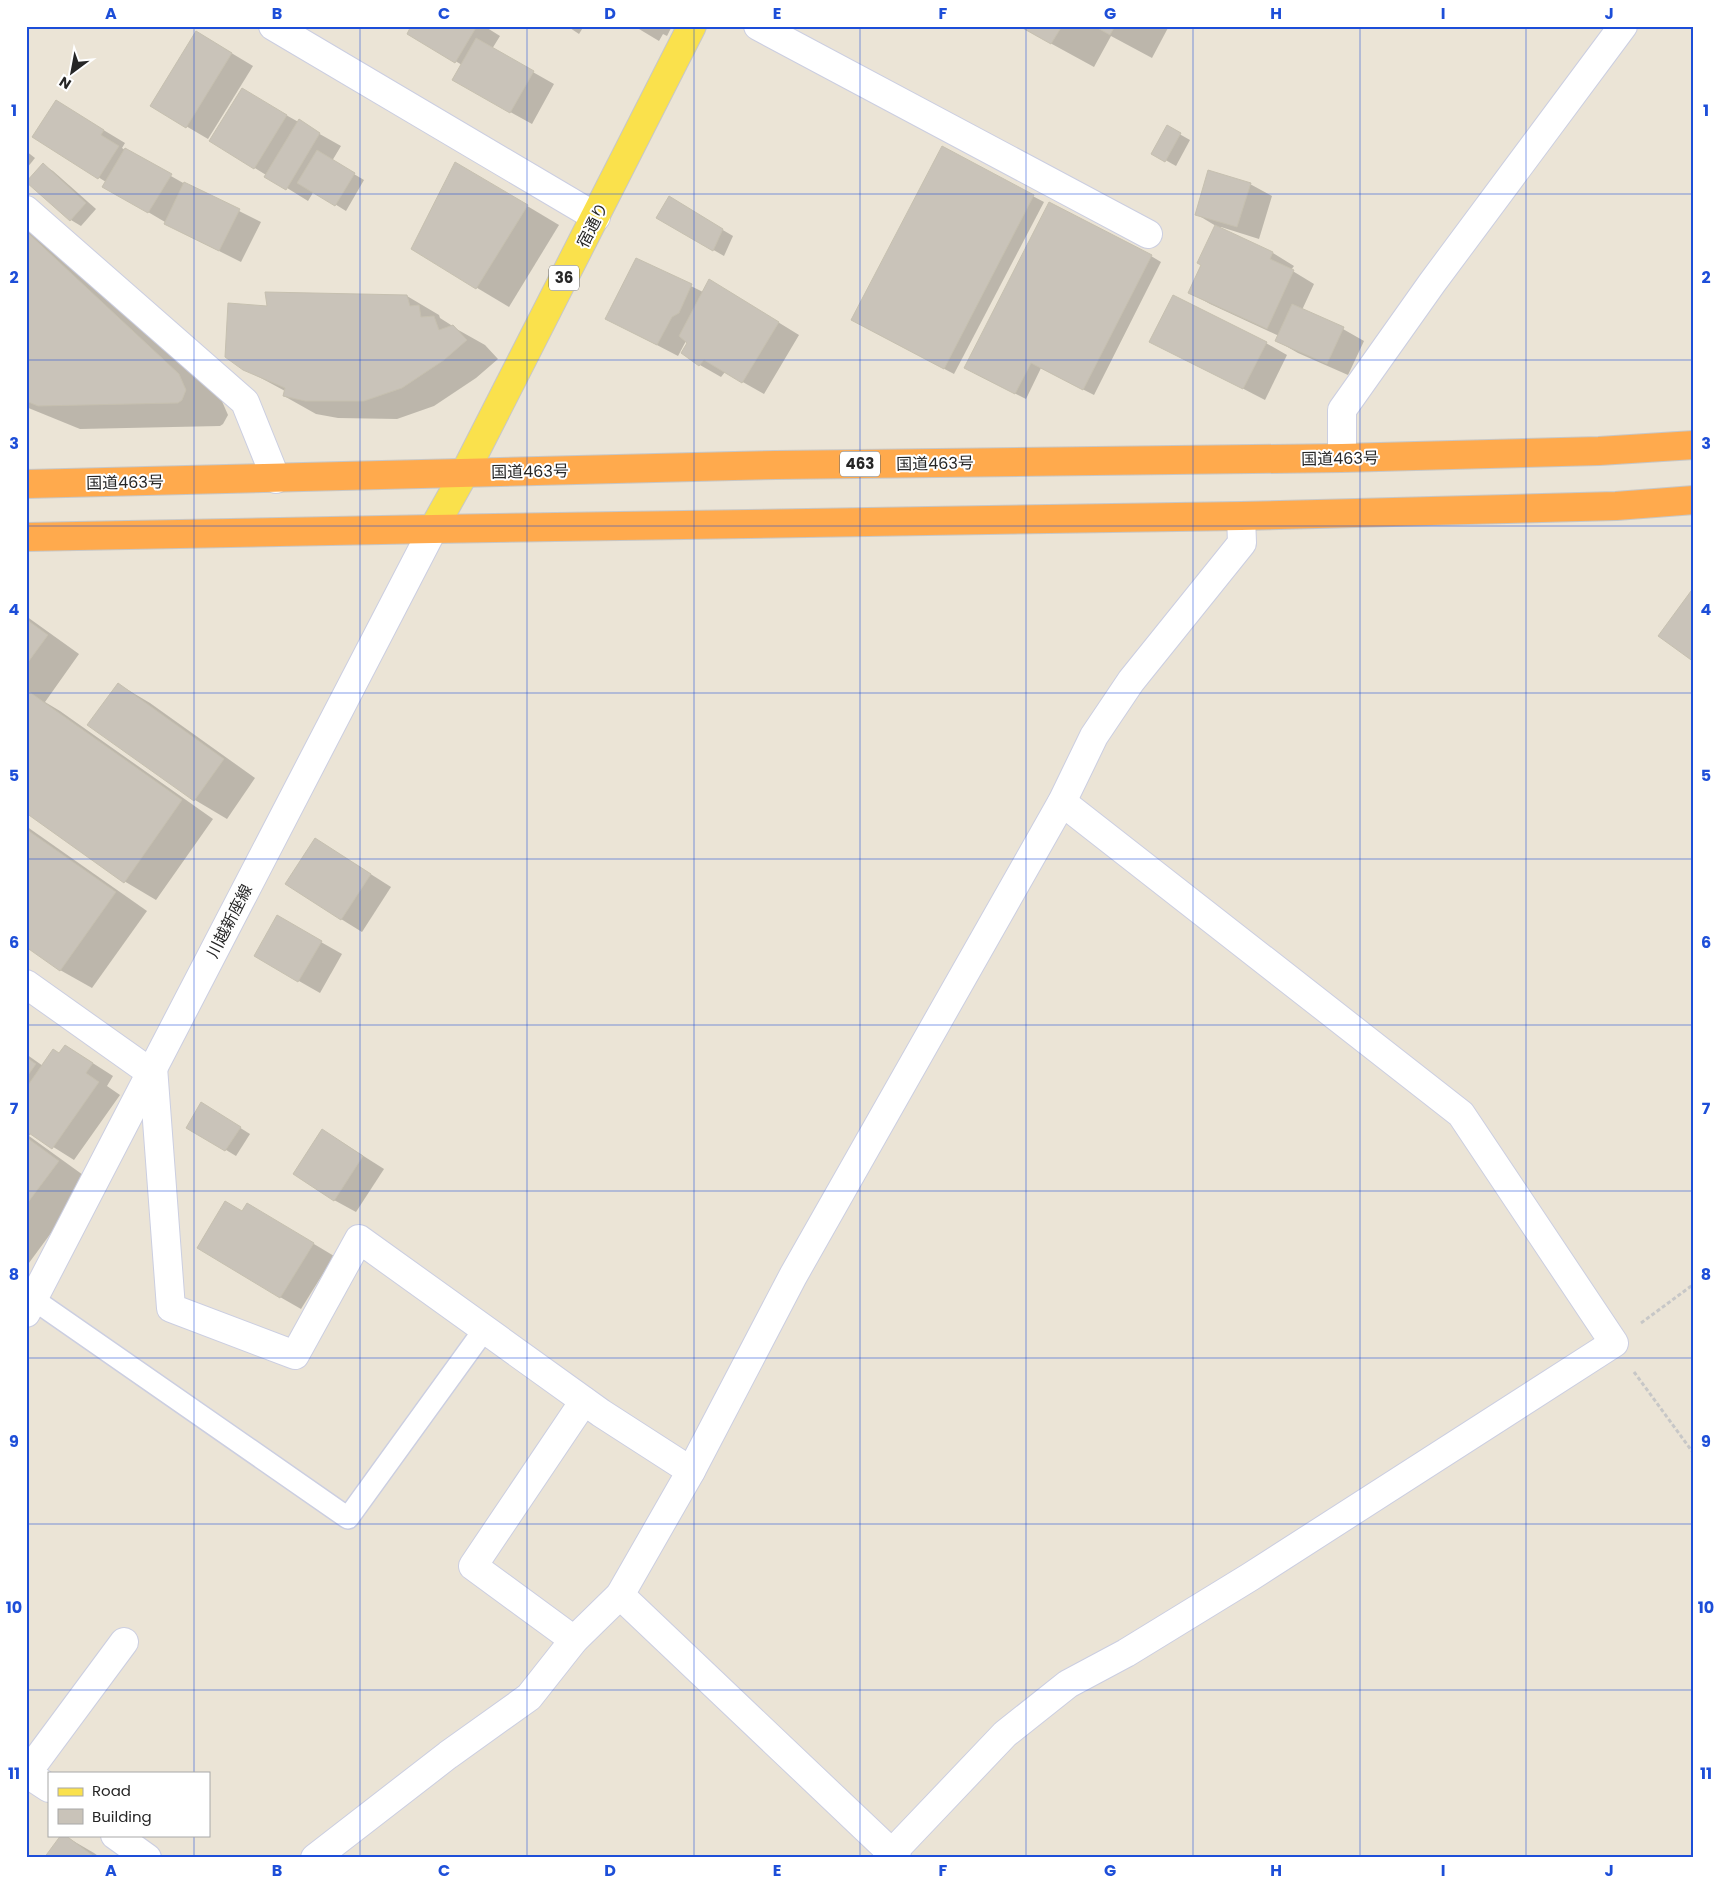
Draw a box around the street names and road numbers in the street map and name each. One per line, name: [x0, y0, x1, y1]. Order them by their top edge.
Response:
street label: 宿通り: [571, 199, 614, 252]
road number: 36: [549, 266, 579, 290]
street label: 国道463号: [1301, 446, 1379, 471]
street label: 国道463号: [896, 451, 974, 476]
road number: 463: [840, 452, 880, 476]
street label: 国道463号: [491, 459, 569, 484]
street label: 国道463号: [86, 470, 164, 495]
street label: 川越新座線: [201, 880, 258, 962]

